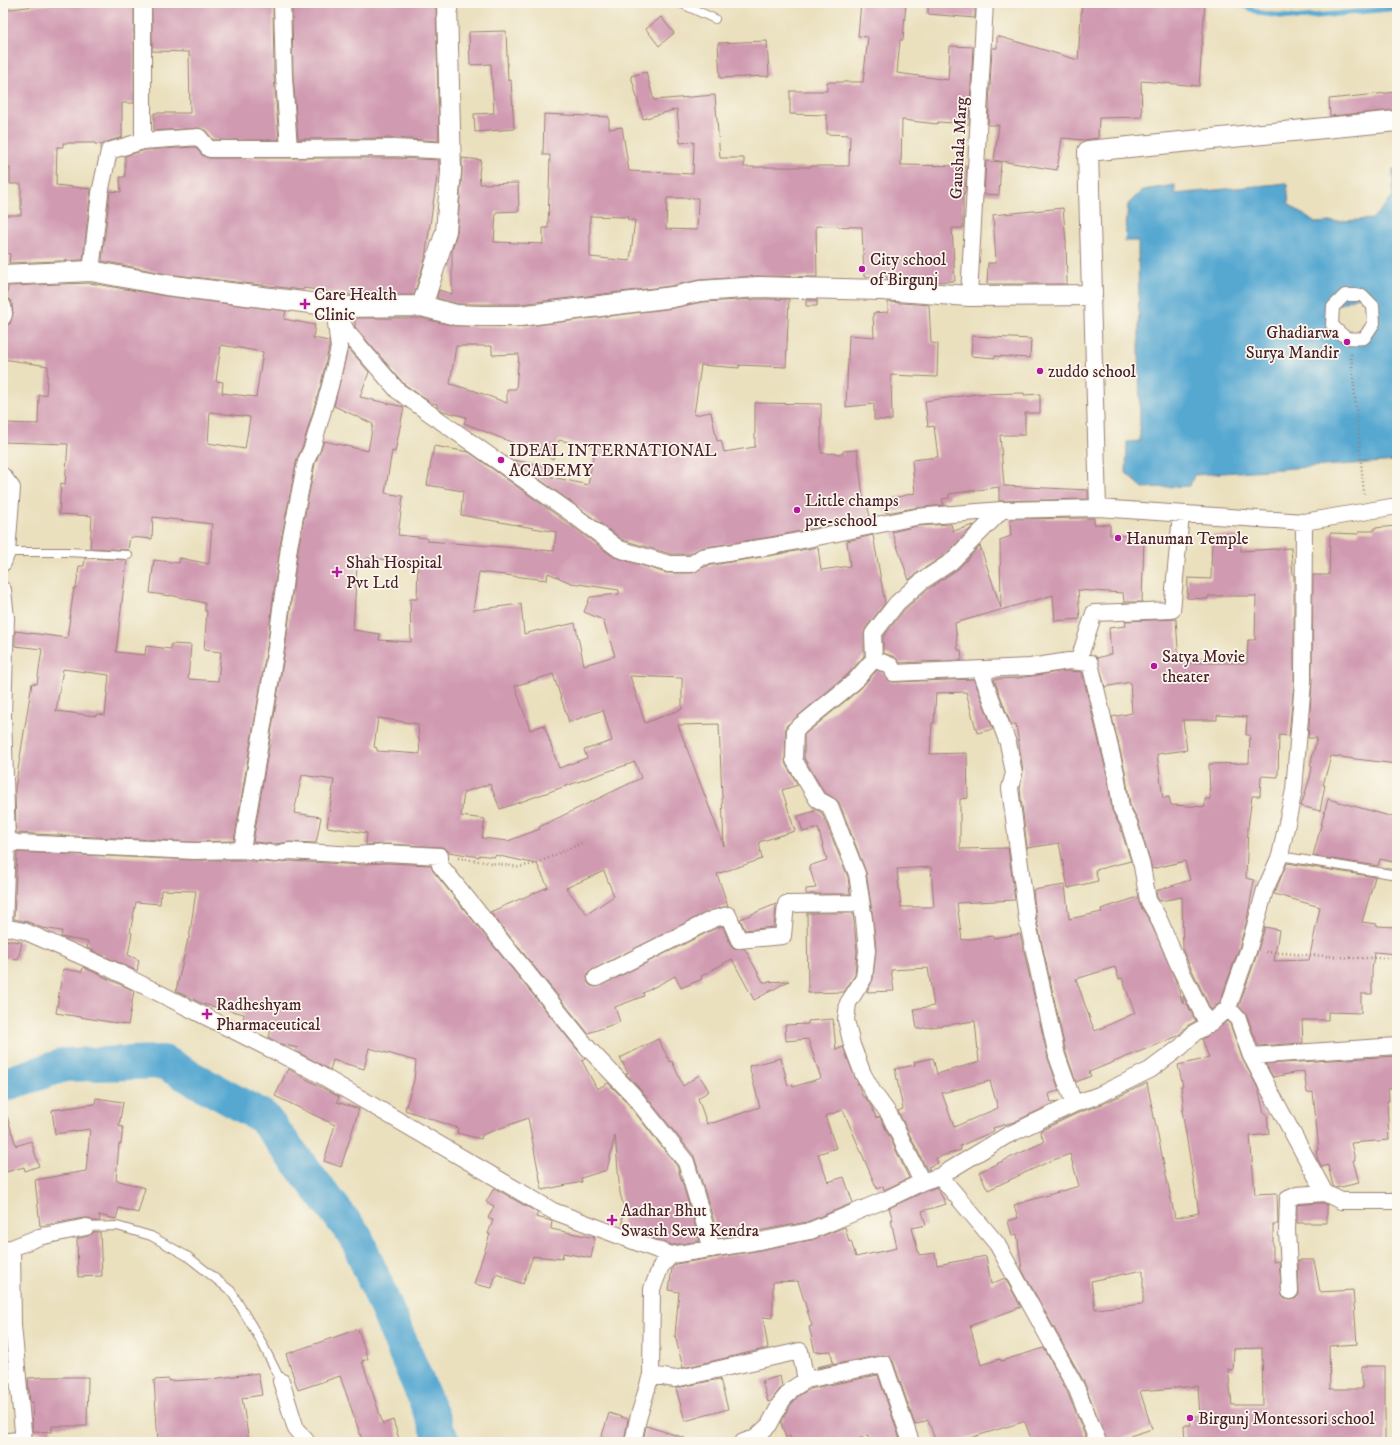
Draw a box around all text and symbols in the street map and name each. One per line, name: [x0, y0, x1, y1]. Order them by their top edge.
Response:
street label: Gaushala Marg: [945, 96, 973, 200]
place label: City school of Birgunj: [870, 249, 946, 291]
marker: City school of Birgunj: [857, 264, 867, 274]
place label: Care Health Clinic: [314, 284, 397, 326]
marker: Care Health Clinic: [299, 298, 311, 310]
place label: Ghadiarwa Surya Mandir: [1246, 322, 1340, 364]
marker: Ghadiarwa Surya Mandir: [1342, 337, 1352, 347]
place label: zuddo school: [1048, 361, 1136, 383]
marker: zuddo school: [1035, 366, 1045, 376]
place label: IDEAL INTERNATIONAL ACADEMY: [509, 440, 717, 482]
marker: IDEAL INTERNATIONAL ACADEMY: [496, 455, 506, 465]
place label: Little champs pre-school: [804, 490, 899, 532]
marker: Little champs pre-school: [792, 505, 802, 515]
place label: Hanuman Temple: [1126, 528, 1249, 550]
marker: Hanuman Temple: [1113, 533, 1123, 543]
place label: Shah Hospital Pvt Ltd: [346, 552, 442, 594]
marker: Shah Hospital Pvt Ltd: [331, 566, 343, 578]
place label: Satya Movie theater: [1162, 646, 1245, 688]
marker: Satya Movie theater: [1149, 661, 1159, 671]
place label: Radheshyam Pharmaceutical: [216, 994, 320, 1036]
marker: Radheshyam Pharmaceutical: [201, 1008, 213, 1020]
place label: Aadhar Bhut Swasth Sewa Kendra: [621, 1200, 760, 1242]
marker: Aadhar Bhut Swasth Sewa Kendra: [606, 1214, 618, 1226]
place label: Birgunj Montessori school: [1198, 1408, 1375, 1430]
marker: Birgunj Montessori school: [1185, 1413, 1195, 1423]

